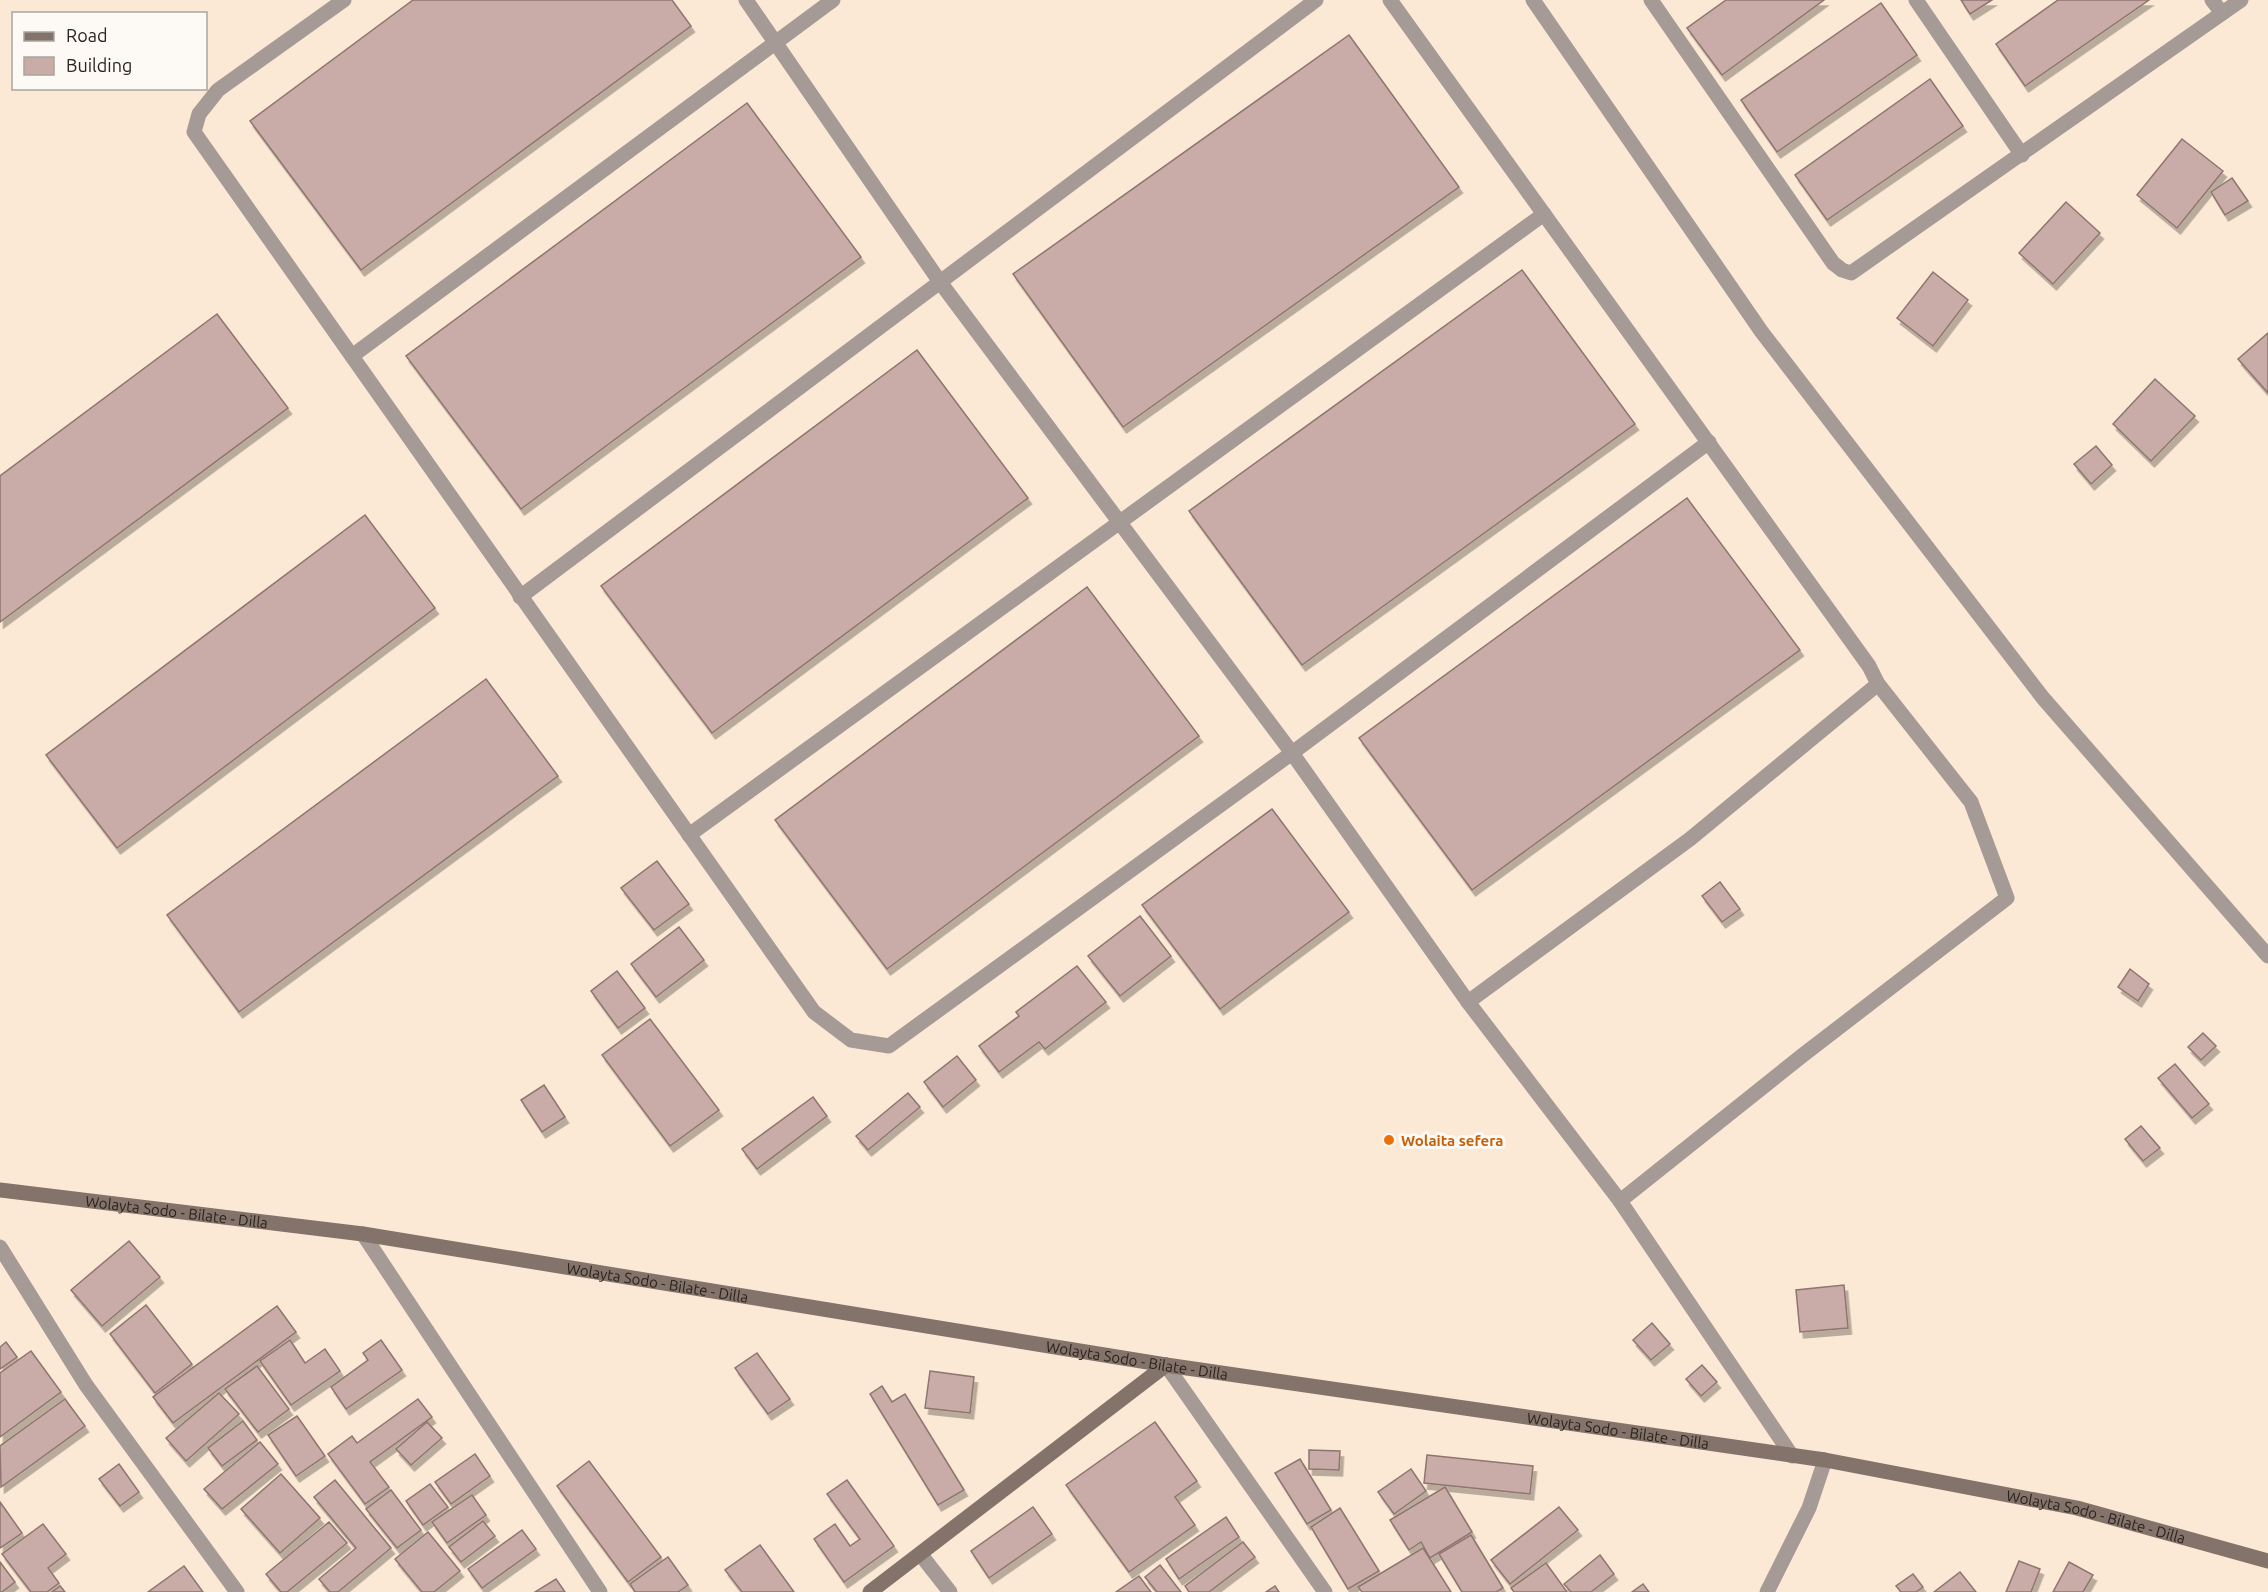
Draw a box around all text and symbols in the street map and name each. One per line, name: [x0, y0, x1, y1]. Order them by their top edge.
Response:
legend: [12, 12, 207, 90]
text: Road: [66, 25, 108, 45]
text: Building: [66, 55, 132, 75]
place label: Wolaita sefera: [1401, 1132, 1503, 1149]
marker: Wolaita sefera: [1382, 1133, 1396, 1147]
street label: Wolayta Sodo - Bilate - Dilla: [84, 1192, 269, 1231]
street label: Wolayta Sodo - Bilate - Dilla: [565, 1259, 750, 1305]
street label: Wolayta Sodo - Bilate - Dilla: [1045, 1337, 1229, 1382]
street label: Wolayta Sodo - Bilate - Dilla: [1526, 1409, 1710, 1452]
street label: Wolayta Sodo - Bilate - Dilla: [2005, 1486, 2188, 1546]

